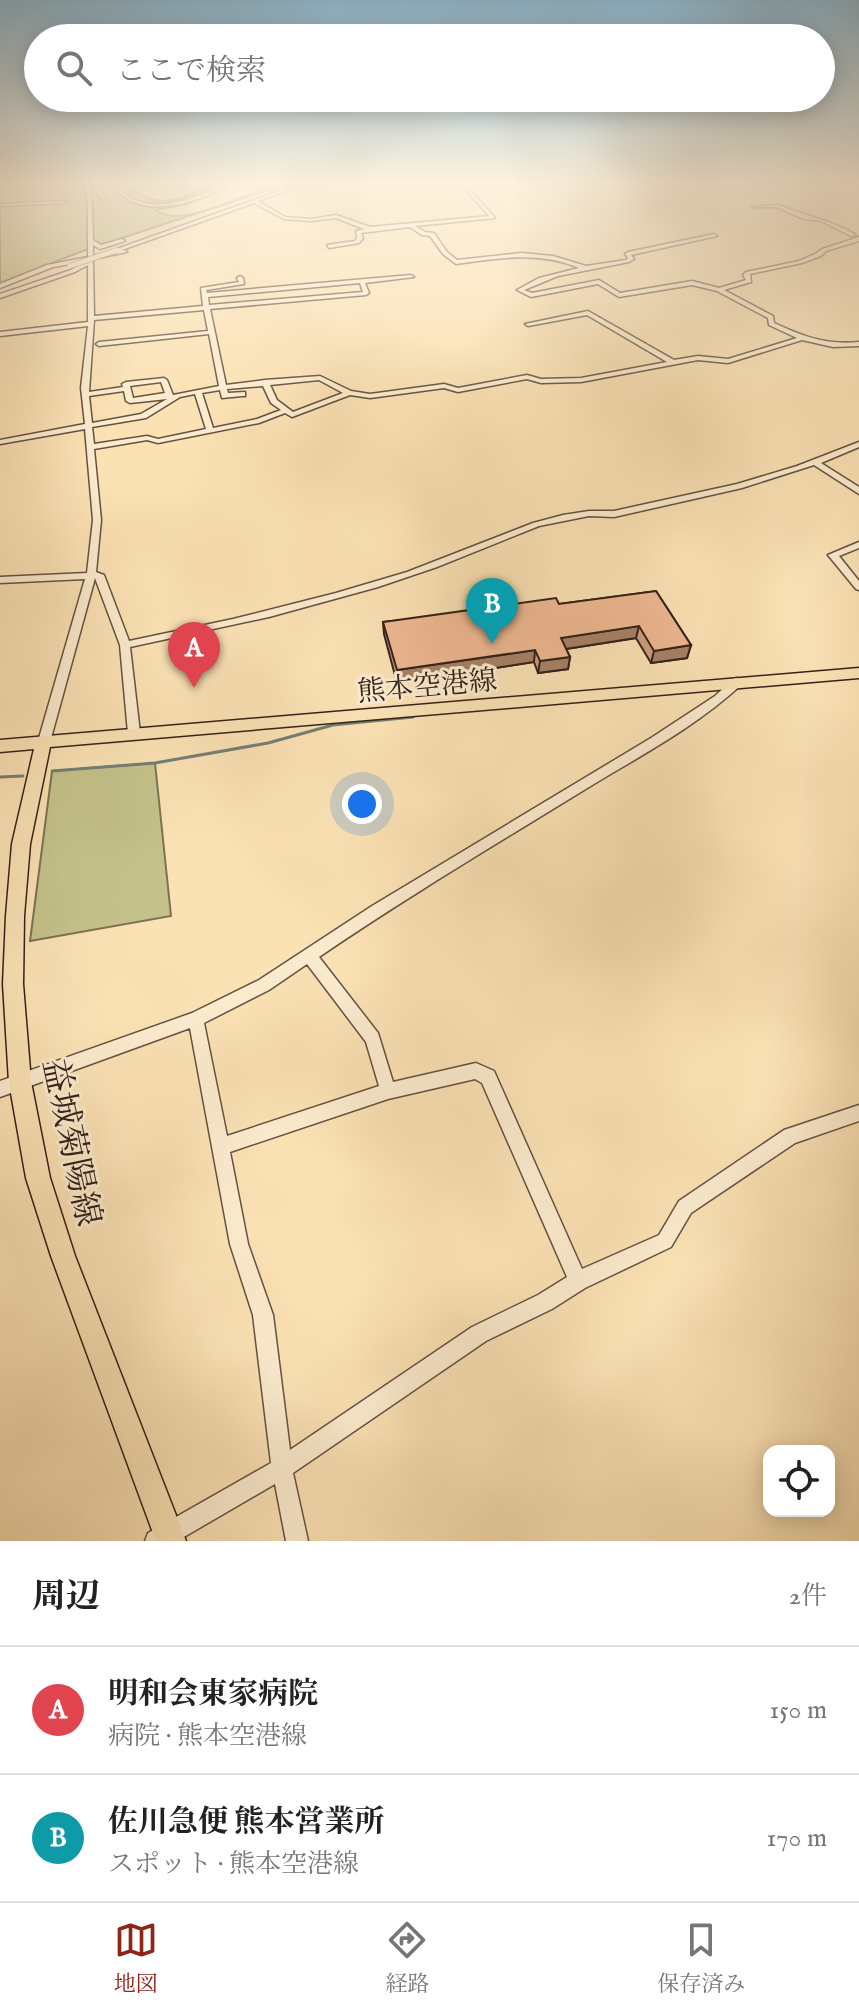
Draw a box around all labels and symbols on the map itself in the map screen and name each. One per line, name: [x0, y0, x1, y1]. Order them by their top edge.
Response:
pin: B: [466, 578, 518, 644]
pin: A: [168, 622, 220, 688]
street label: 熊本空港線: [356, 664, 498, 711]
your location: [342, 784, 382, 824]
street label: 益城菊陽線: [32, 1055, 109, 1230]

